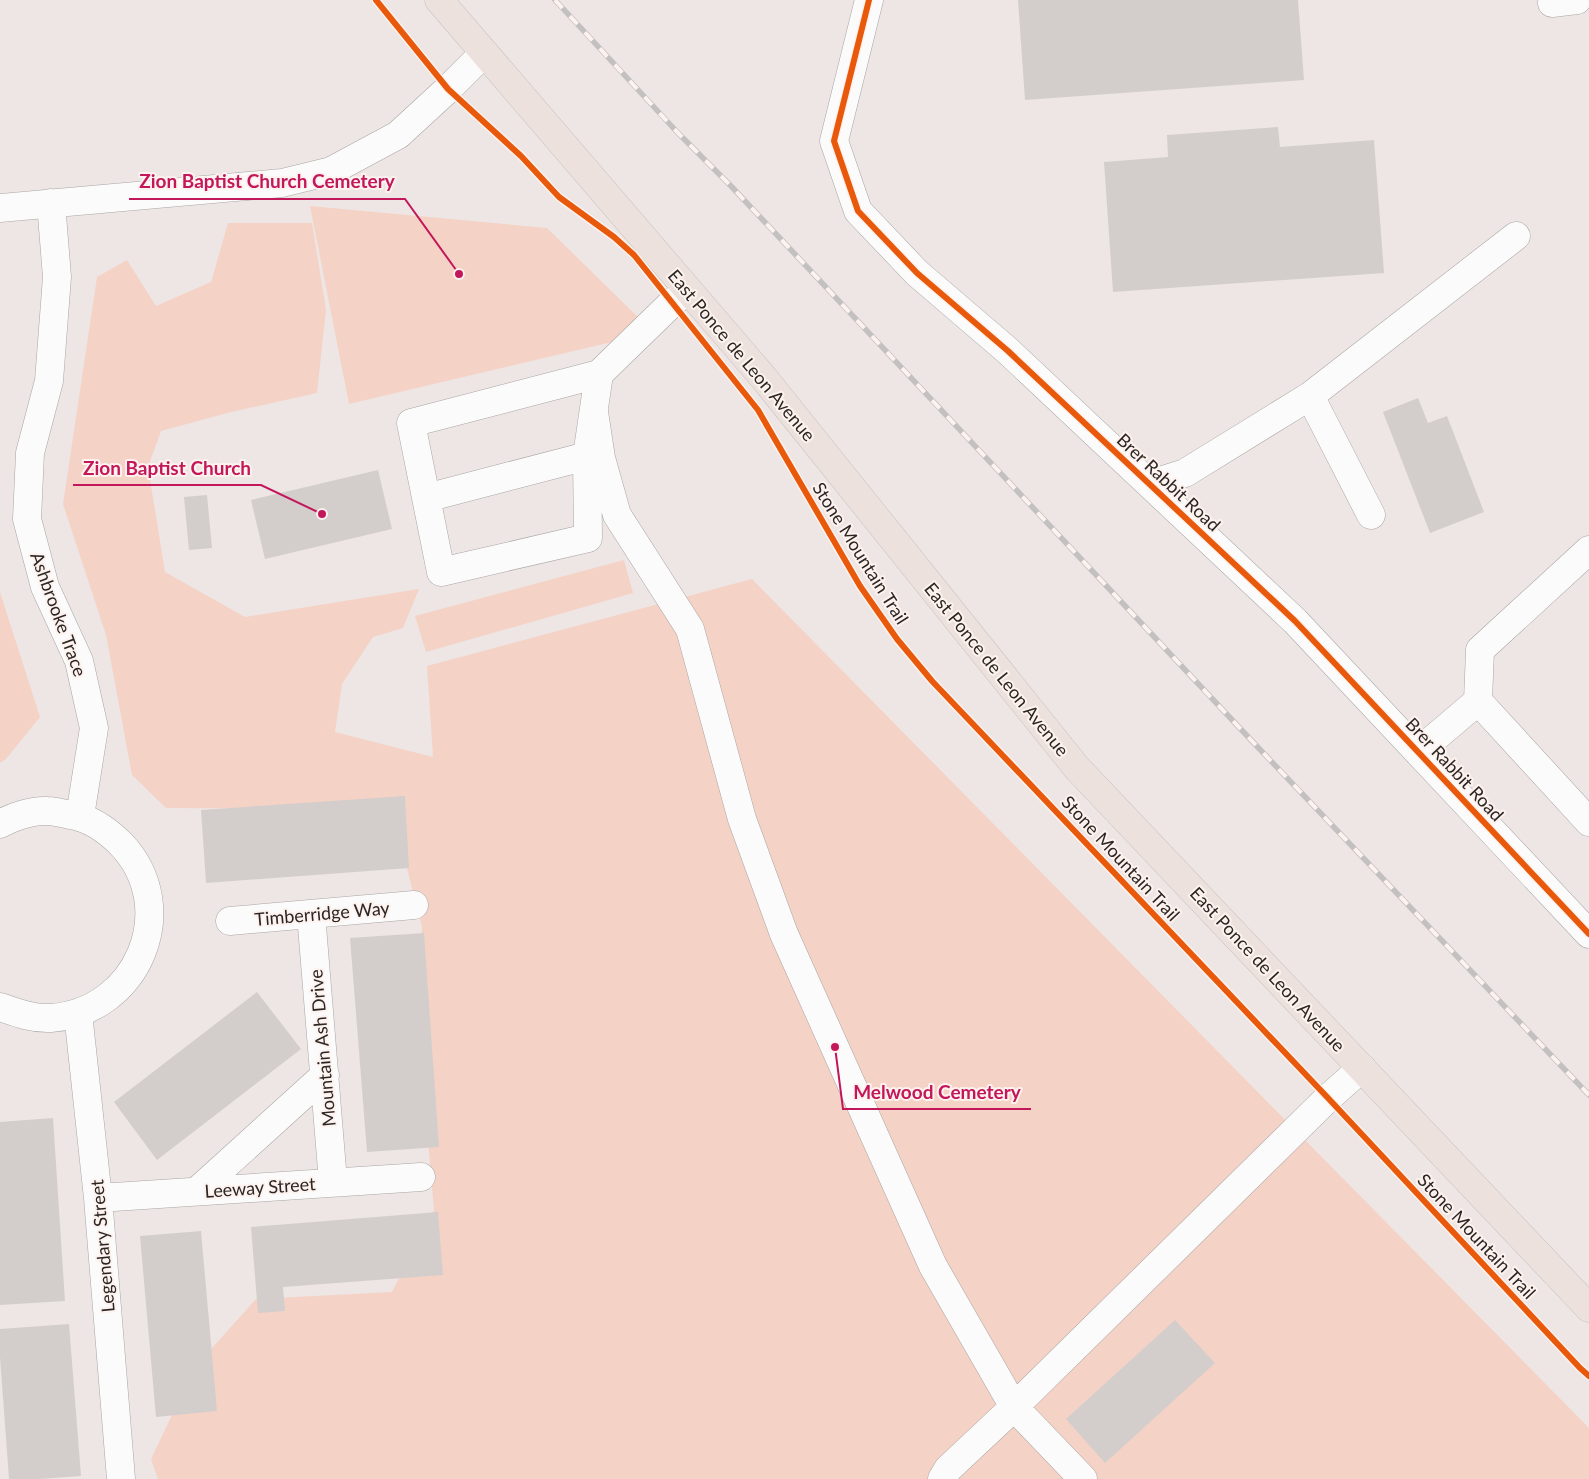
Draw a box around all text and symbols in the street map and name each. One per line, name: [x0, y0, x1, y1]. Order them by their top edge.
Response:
callout: Zion Baptist Church Cemetery: [129, 165, 405, 199]
text: Zion Baptist Church Cemetery: [139, 169, 396, 192]
street label: East Ponce de Leon Avenue: [664, 265, 820, 445]
street label: Brer Rabbit Road: [1113, 428, 1225, 536]
callout: Zion Baptist Church: [73, 451, 261, 485]
text: Zion Baptist Church: [83, 456, 251, 479]
street label: Stone Mountain Trail: [808, 478, 914, 628]
street label: Ashbrooke Trace: [26, 549, 92, 679]
street label: East Ponce de Leon Avenue: [920, 578, 1074, 760]
street label: Brer Rabbit Road: [1401, 713, 1509, 825]
street label: Stone Mountain Trail: [1057, 791, 1185, 925]
street label: East Ponce de Leon Avenue: [1186, 882, 1350, 1056]
street label: Timberridge Way: [254, 896, 391, 930]
street label: Mountain Ash Drive: [304, 968, 340, 1128]
callout: Melwood Cemetery: [843, 1075, 1031, 1109]
text: Melwood Cemetery: [853, 1080, 1022, 1103]
street label: Stone Mountain Trail: [1413, 1169, 1541, 1303]
street label: Leeway Street: [204, 1172, 317, 1202]
street label: Legendary Street: [85, 1178, 119, 1313]

